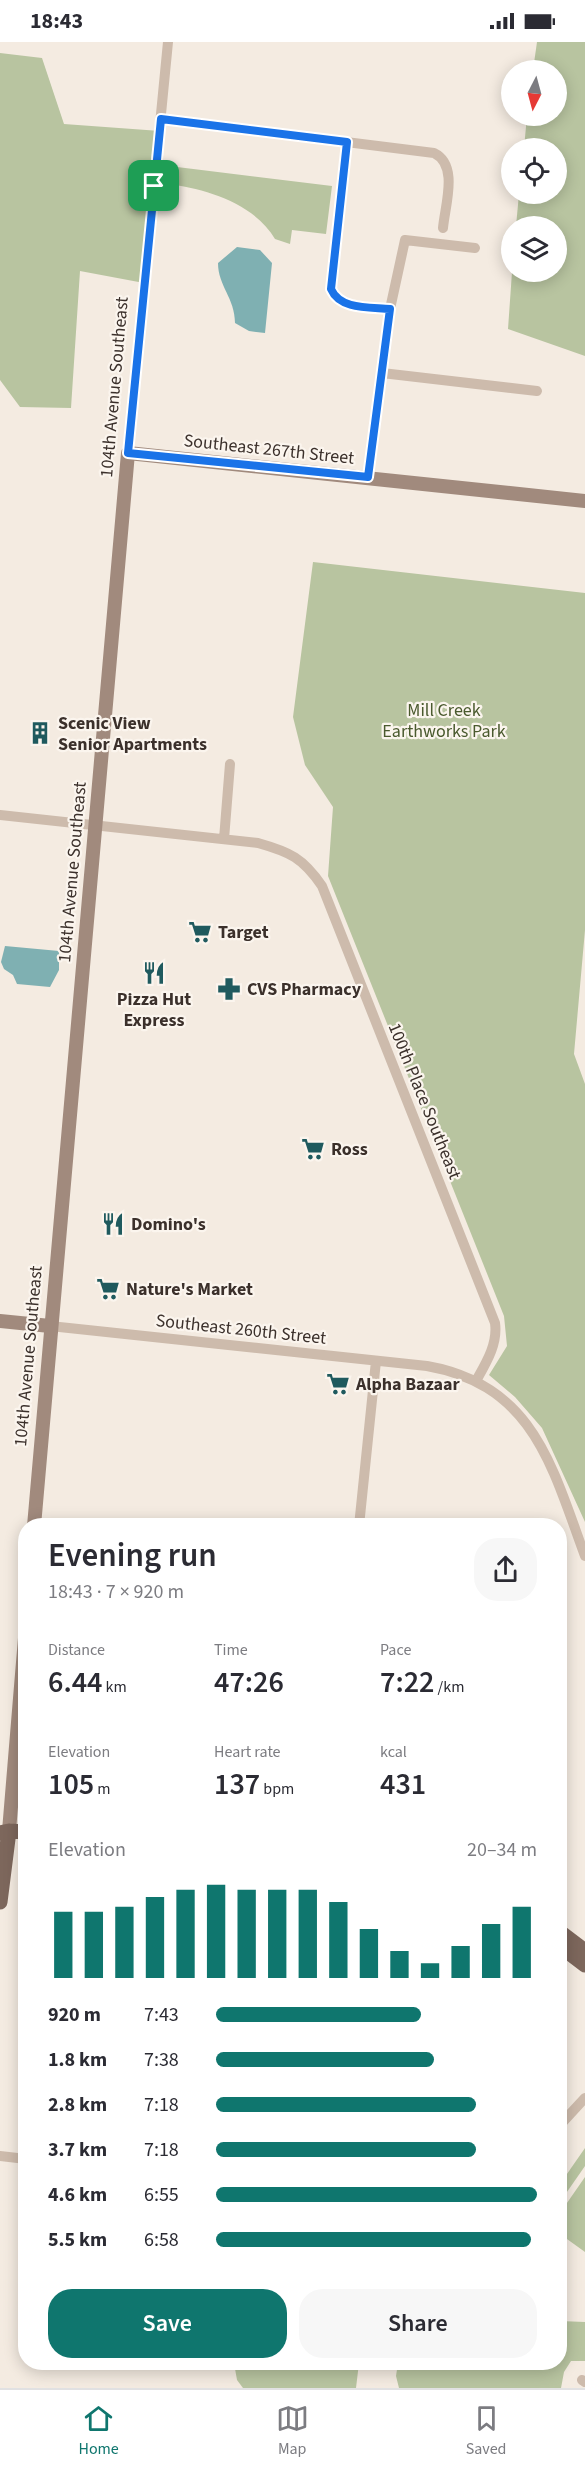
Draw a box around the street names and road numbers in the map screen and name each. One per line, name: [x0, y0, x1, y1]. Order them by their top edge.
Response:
street label: 104th Avenue Southeast: [94, 296, 135, 479]
street label: Southeast 267th Street: [183, 428, 355, 471]
street label: 104th Avenue Southeast: [52, 781, 93, 964]
street label: 100th Place Southeast: [382, 1019, 467, 1183]
street label: 104th Avenue Southeast: [8, 1265, 49, 1448]
street label: Southeast 260th Street: [155, 1308, 327, 1351]

